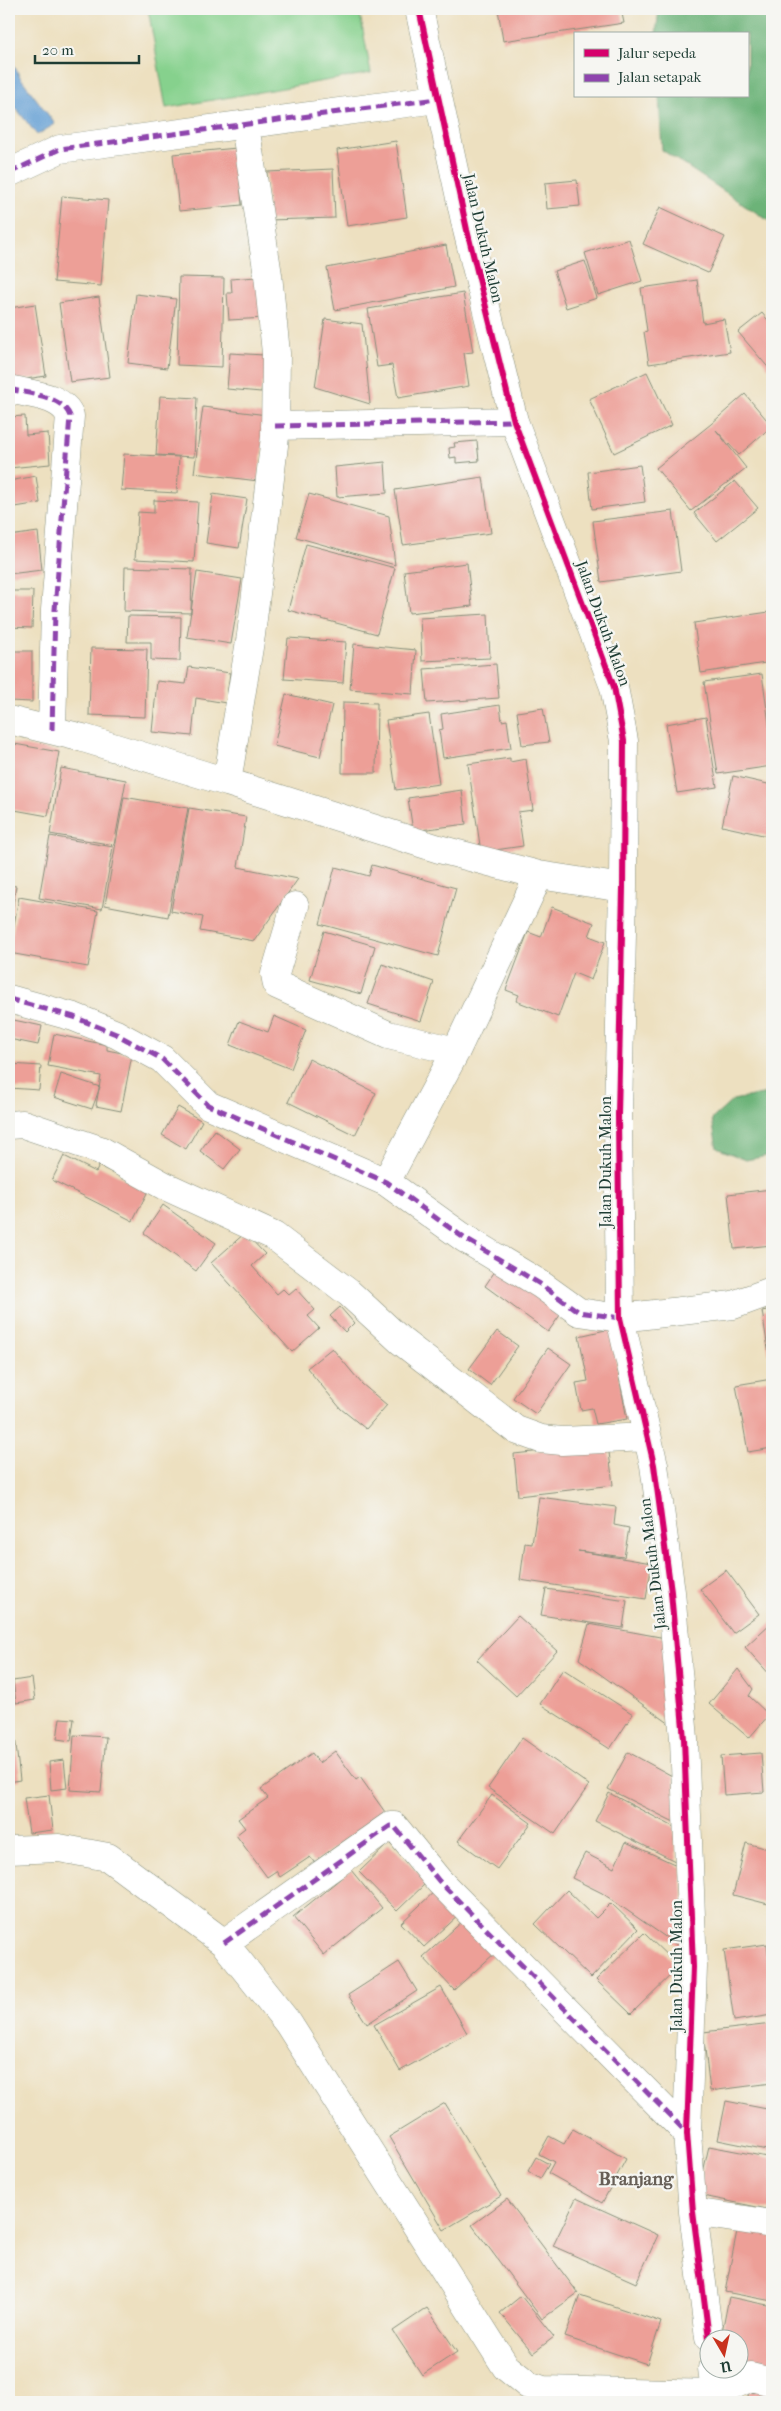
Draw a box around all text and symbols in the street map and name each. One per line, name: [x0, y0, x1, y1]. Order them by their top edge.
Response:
scale bar: [35, 32, 139, 64]
legend: [574, 32, 748, 98]
text: 20 m: [42, 41, 74, 59]
text: Jalur sepeda: [617, 44, 697, 62]
text: Jalan setapak: [617, 68, 702, 86]
street label: Jalan Dukuh Malon: [459, 170, 508, 305]
street label: Jalan Dukuh Malon: [571, 556, 635, 689]
street label: Jalan Dukuh Malon: [596, 1095, 615, 1230]
street label: Jalan Dukuh Malon: [635, 1496, 670, 1633]
street label: Jalan Dukuh Malon: [667, 1899, 686, 2034]
district label: Branjang: [598, 2168, 674, 2190]
north arrow: [698, 2328, 748, 2378]
text: U: [719, 2357, 734, 2376]

